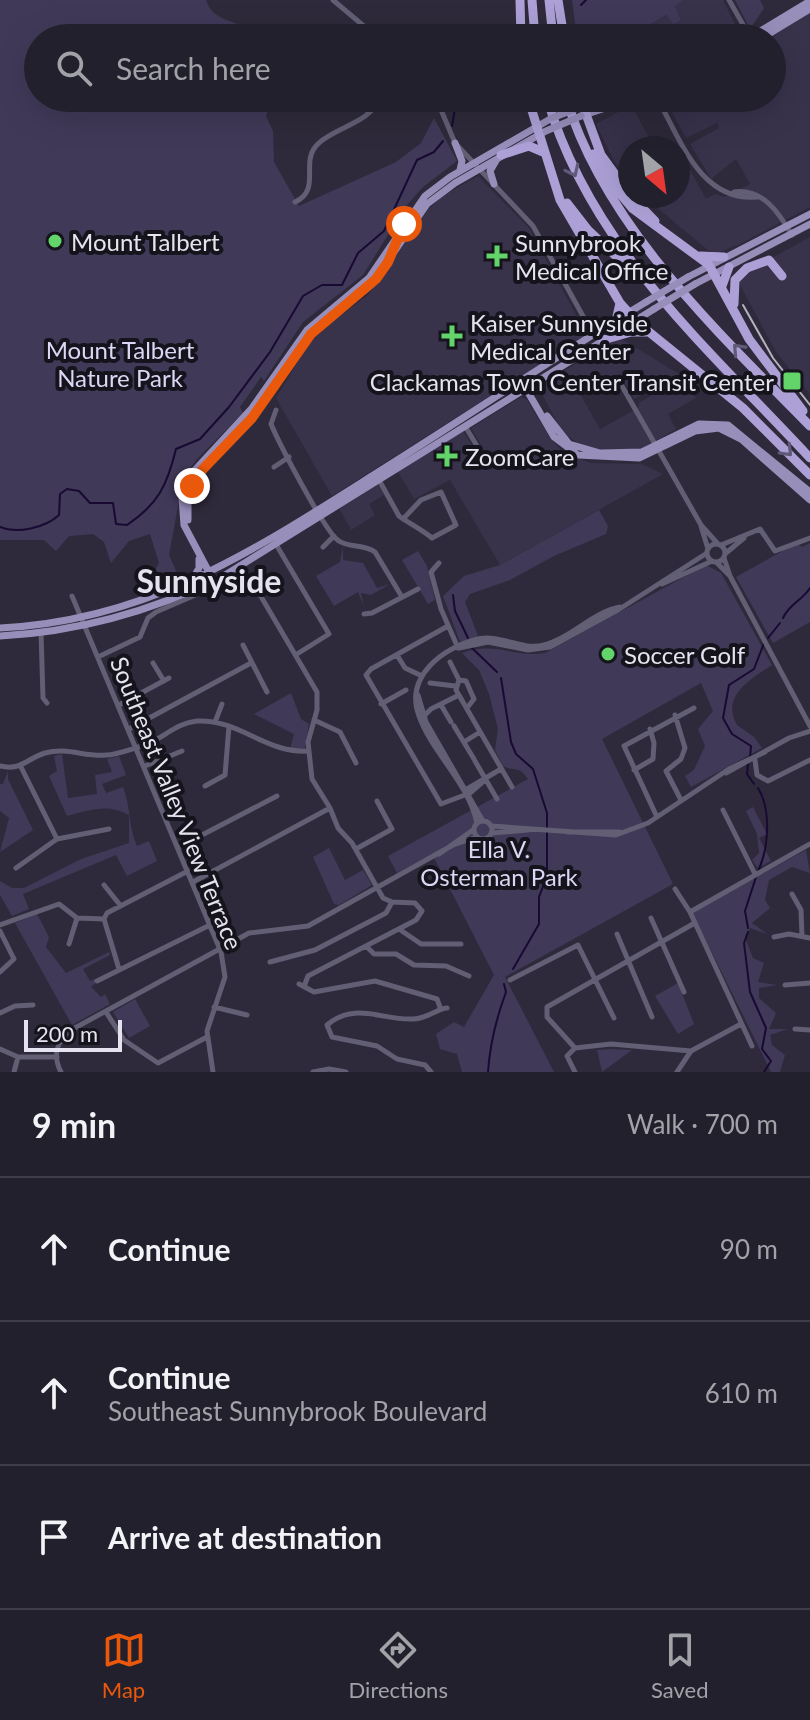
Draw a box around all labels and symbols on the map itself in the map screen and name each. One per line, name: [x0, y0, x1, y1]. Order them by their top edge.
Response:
north arrow: [618, 136, 690, 208]
one-way arrow: [564, 163, 580, 177]
route start: [386, 206, 422, 242]
place label: Mount Talbert: [71, 227, 220, 256]
place label: Sunnybrook Medical Office: [515, 228, 668, 285]
marker: Mount Talbert: [46, 232, 64, 250]
marker: Sunnybrook Medical Office: [486, 245, 508, 267]
place label: Kaiser Sunnyside Medical Center: [470, 308, 648, 365]
marker: Kaiser Sunnyside Medical Center: [441, 325, 463, 347]
park label: Mount Talbert Nature Park: [46, 335, 195, 392]
one-way arrow: [733, 343, 747, 358]
place label: Clackamas Town Center Transit Center: [370, 367, 774, 396]
marker: Clackamas Town Center Transit Center: [781, 370, 803, 392]
place label: ZoomCare: [465, 442, 574, 471]
one-way arrow: [777, 442, 792, 456]
marker: ZoomCare: [436, 445, 458, 467]
route end: [174, 468, 210, 504]
district label: Sunnyside: [137, 561, 281, 600]
place label: Soccer Golf: [624, 640, 746, 669]
marker: Soccer Golf: [599, 645, 617, 663]
street label: Southeast Valley View Terrace: [105, 652, 249, 954]
park label: Ella V. Osterman Park: [420, 834, 579, 891]
scale bar: [24, 1016, 122, 1052]

